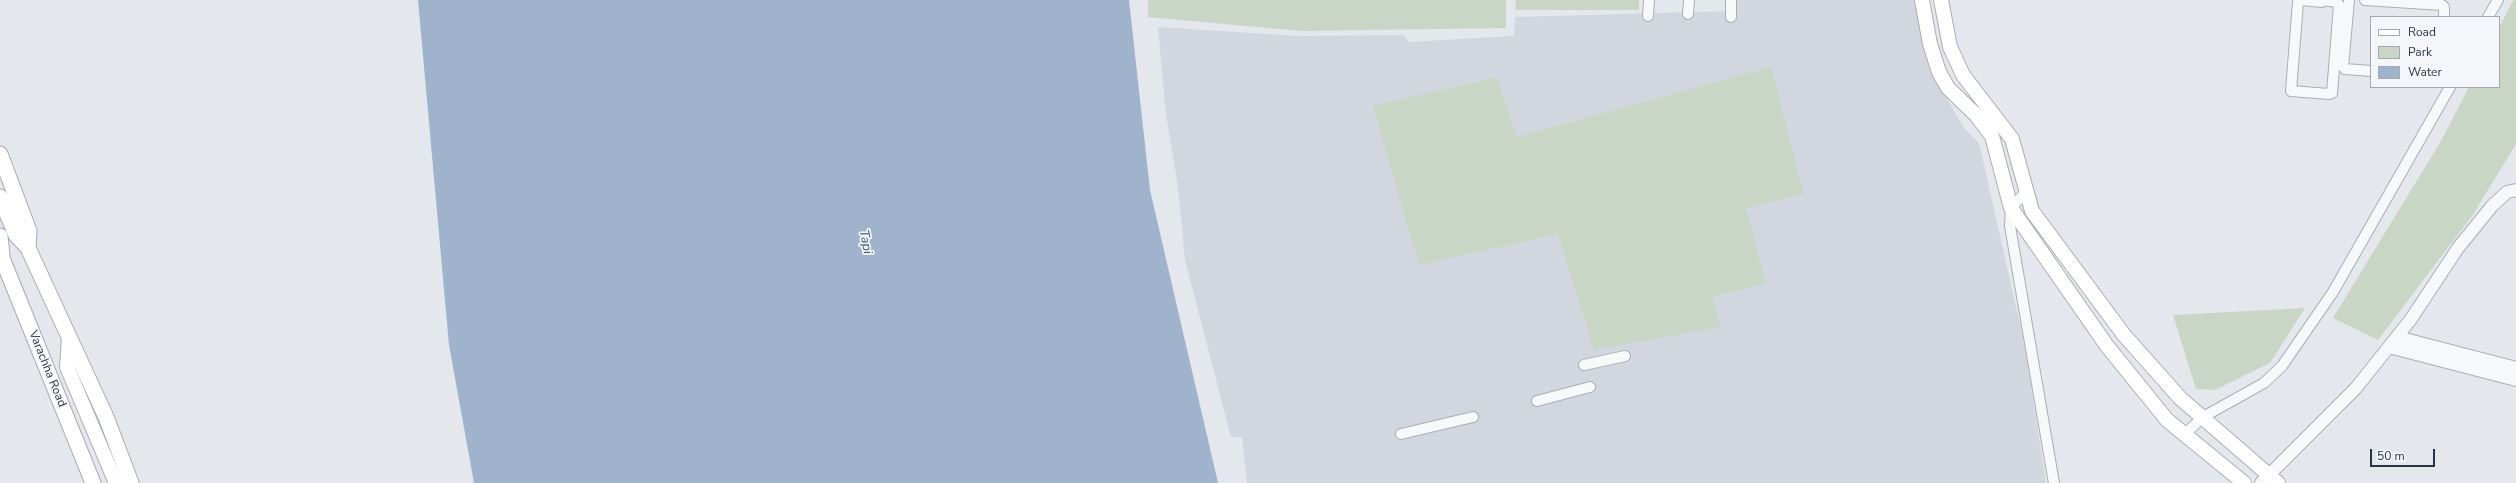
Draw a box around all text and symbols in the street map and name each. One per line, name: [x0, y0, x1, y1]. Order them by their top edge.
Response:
legend: [2370, 16, 2500, 88]
text: Road: [2408, 24, 2436, 40]
text: Park: [2408, 44, 2432, 60]
text: Water: [2408, 64, 2442, 80]
water label: Tapi: [855, 229, 875, 255]
street label: Varachha Road: [25, 329, 69, 409]
scale bar: [2372, 441, 2437, 467]
text: 50 m: [2377, 448, 2405, 464]

